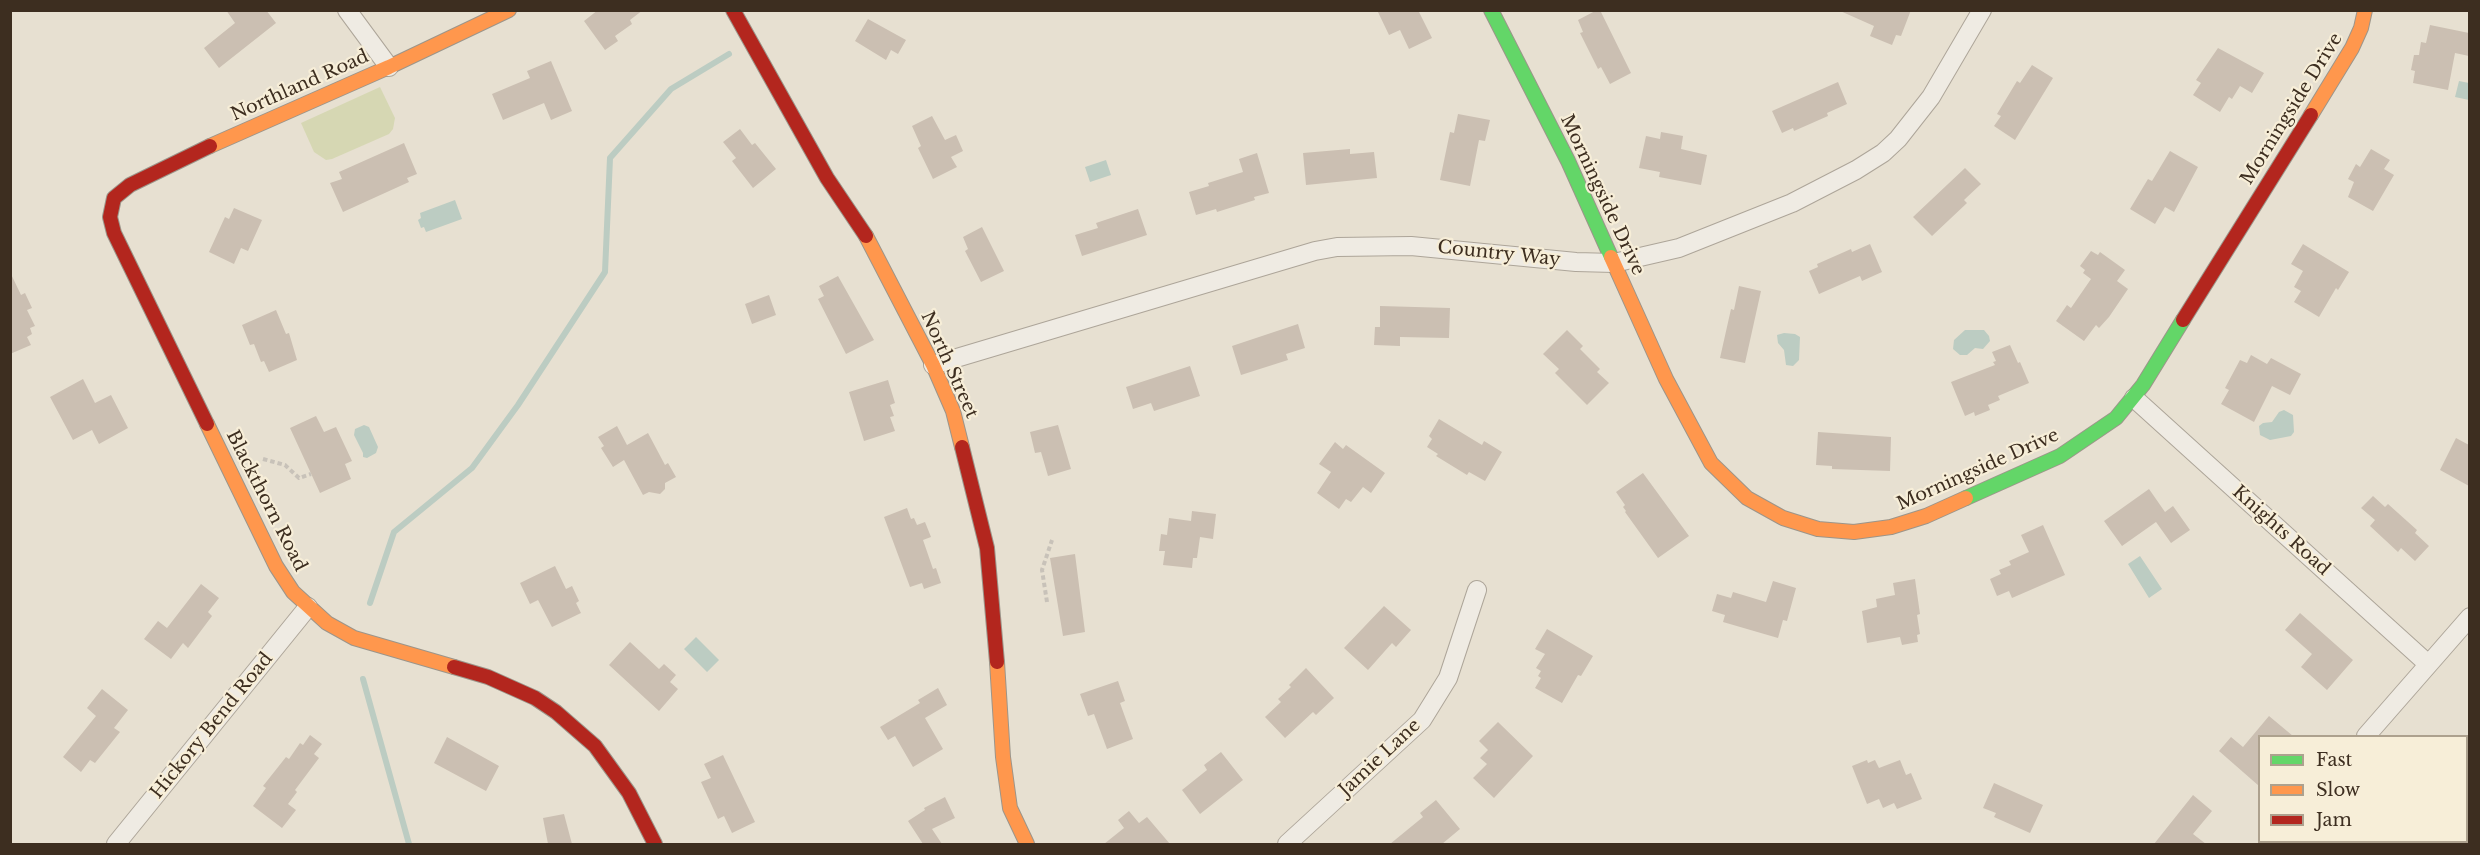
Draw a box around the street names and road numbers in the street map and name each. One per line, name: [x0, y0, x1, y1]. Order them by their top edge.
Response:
street label: Morningside Drive: [2237, 29, 2347, 189]
street label: Northland Road: [228, 46, 372, 126]
street label: Morningside Drive: [1555, 111, 1649, 279]
street label: Country Way: [1437, 237, 1561, 271]
street label: North Street: [916, 308, 982, 422]
street label: Morningside Drive: [1894, 425, 2062, 515]
street label: Blackthorn Road: [221, 427, 311, 575]
street label: Knights Road: [2228, 482, 2334, 580]
street label: Hickory Bend Road: [146, 649, 278, 803]
street label: Jamie Lane: [1335, 715, 1425, 801]

